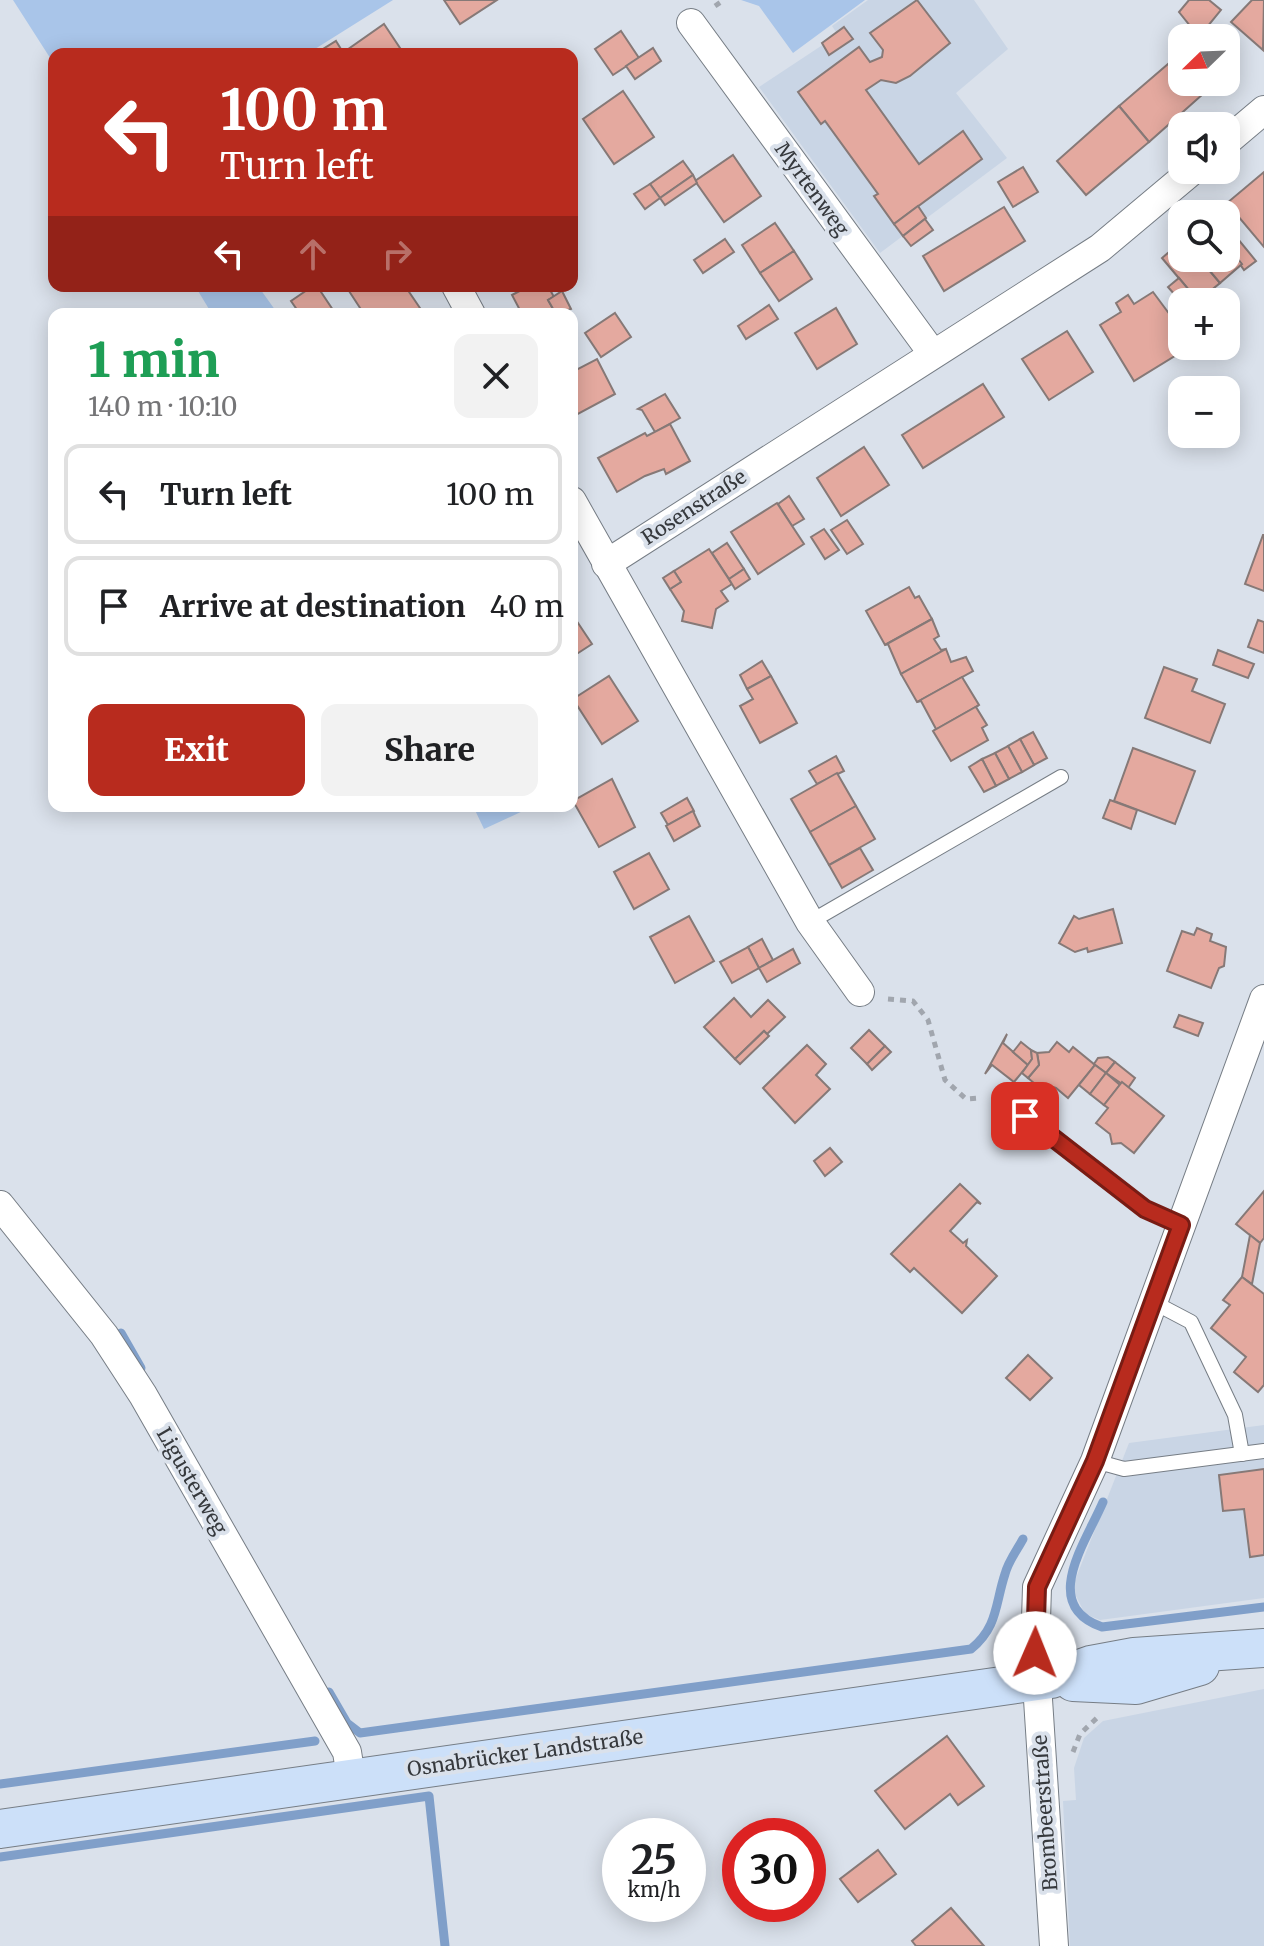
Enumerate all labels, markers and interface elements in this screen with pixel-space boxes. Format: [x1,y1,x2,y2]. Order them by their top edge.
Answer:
north arrow [1168,24,1240,96]
map controls [1168,24,1240,448]
text: 100 m [220,75,388,145]
icon: left [88,80,192,184]
button: sound [1168,112,1240,184]
street label: Myrtenweg [770,137,855,240]
text: Turn left [220,144,374,189]
button: search [1168,200,1240,272]
icon: left [207,232,251,276]
icon: ahead [291,232,335,276]
icon: right [375,232,419,276]
button: + [1168,288,1240,360]
text: 1 min [88,330,220,390]
button: close [454,334,538,418]
button: − [1168,376,1240,448]
text: 140 m · 10:10 [88,390,238,423]
street label: Rosenstraße [637,463,751,550]
icon: left [92,472,136,516]
text: Turn left [160,475,292,513]
text: 100 m [446,475,534,513]
icon: arrive [92,584,136,628]
text: Arrive at destination [160,587,466,625]
text: 40 m [490,587,564,625]
button: Exit [88,704,305,796]
button: Share [321,704,538,796]
pin [991,1082,1059,1150]
icon: arrive [1003,1094,1047,1138]
street label: Ligusterweg [152,1423,233,1539]
position arrow [993,1611,1077,1695]
street label: Osnabrücker Landstraße [405,1724,644,1781]
street label: Brombeerstraße [1027,1734,1062,1892]
speed limit sign: 30 [722,1818,826,1922]
text: 25 [631,1835,677,1885]
text: km/h [628,1877,680,1902]

